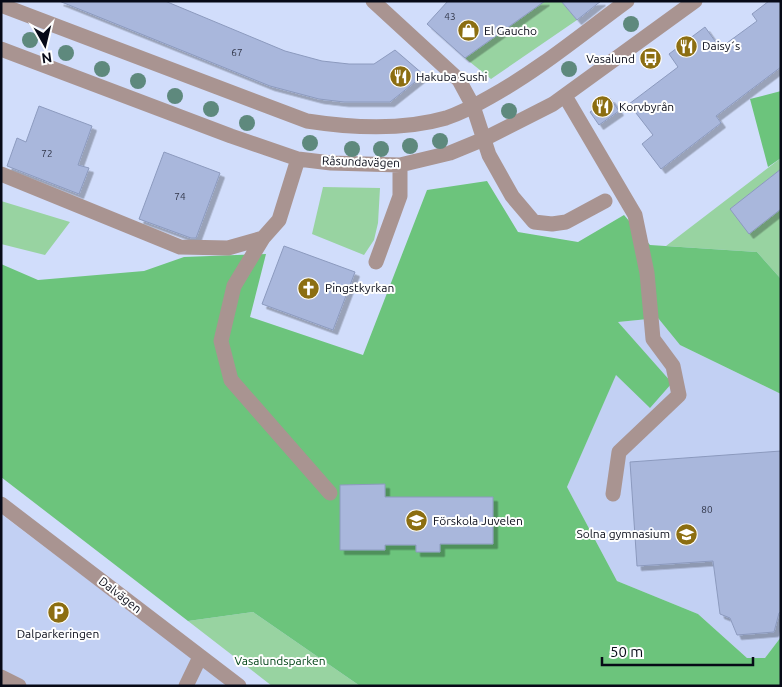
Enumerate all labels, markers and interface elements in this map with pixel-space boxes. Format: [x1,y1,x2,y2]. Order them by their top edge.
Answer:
house number: 43 [444,11,456,22]
shop icon: El Gaucho [456,19,480,43]
north arrow [20,20,70,70]
place label: El Gaucho [484,24,537,37]
restaurant icon: Daisy´s [674,34,698,58]
place label: Daisy´s [702,39,740,52]
house number: 67 [231,47,243,58]
bus stop icon: Vasalund [639,47,663,71]
text: N [41,49,53,67]
place label: Vasalund [586,52,635,65]
restaurant icon: Hakuba Sushi [388,65,412,89]
place label: Hakuba Sushi [416,70,488,83]
restaurant icon: Korvbyrån [591,95,615,119]
place label: Korvbyrån [619,100,674,113]
house number: 72 [41,148,53,159]
street label: Råsundavägen [322,154,400,169]
house number: 74 [174,191,186,202]
church icon: Pingstkyrkan [297,276,321,300]
place label: Pingstkyrkan [325,281,394,294]
house number: 80 [701,504,713,515]
school or university icon: Förskola Juvelen [405,509,429,533]
place label: Förskola Juvelen [433,514,523,527]
school or university icon: Solna gymnasium [674,522,698,546]
place label: Solna gymnasium [576,527,670,540]
street label: Dalvägen [97,574,144,615]
parking icon: Dalparkeringen [46,601,70,625]
place label: Dalparkeringen [17,627,99,640]
scale bar [602,634,753,666]
text: 50 m [610,643,643,660]
park label: Vasalundsparken [234,654,326,667]

